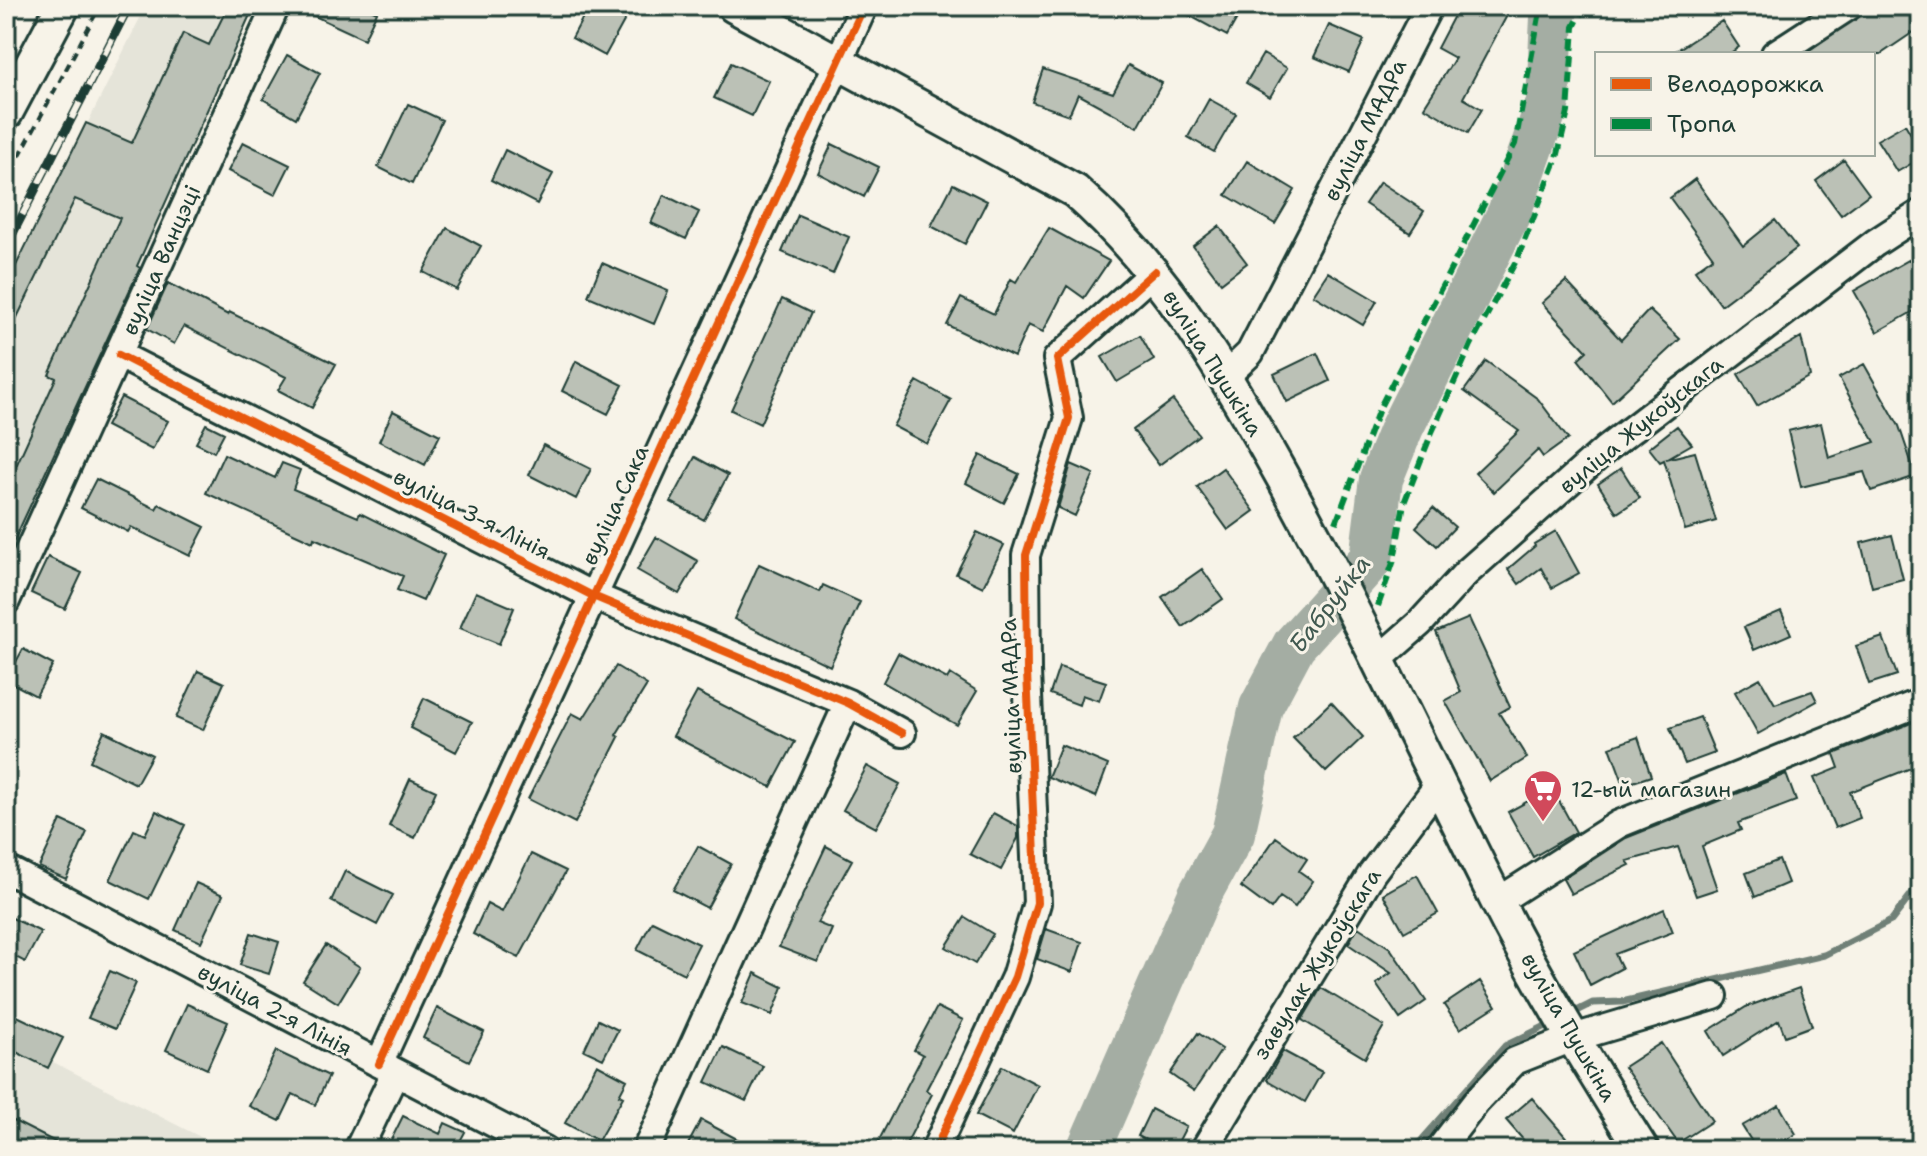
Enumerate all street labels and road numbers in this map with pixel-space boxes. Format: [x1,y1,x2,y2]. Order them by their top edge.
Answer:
street label: вуліца МАДРа [1317,54,1413,206]
street label: вуліца Ванцэці [115,180,207,340]
street label: вуліца Пушкіна [1156,284,1270,442]
street label: вуліца Жукоўскага [1553,350,1729,500]
street label: вуліца Сака [575,440,656,570]
street label: вуліца 3-я Лінія [389,462,555,566]
street label: вуліца МАДРа [994,617,1028,774]
street label: завулак Жукоўскага [1246,863,1388,1065]
street label: вуліца Пушкіна [1515,947,1624,1107]
street label: вуліца 2-я Лінія [193,957,357,1063]

